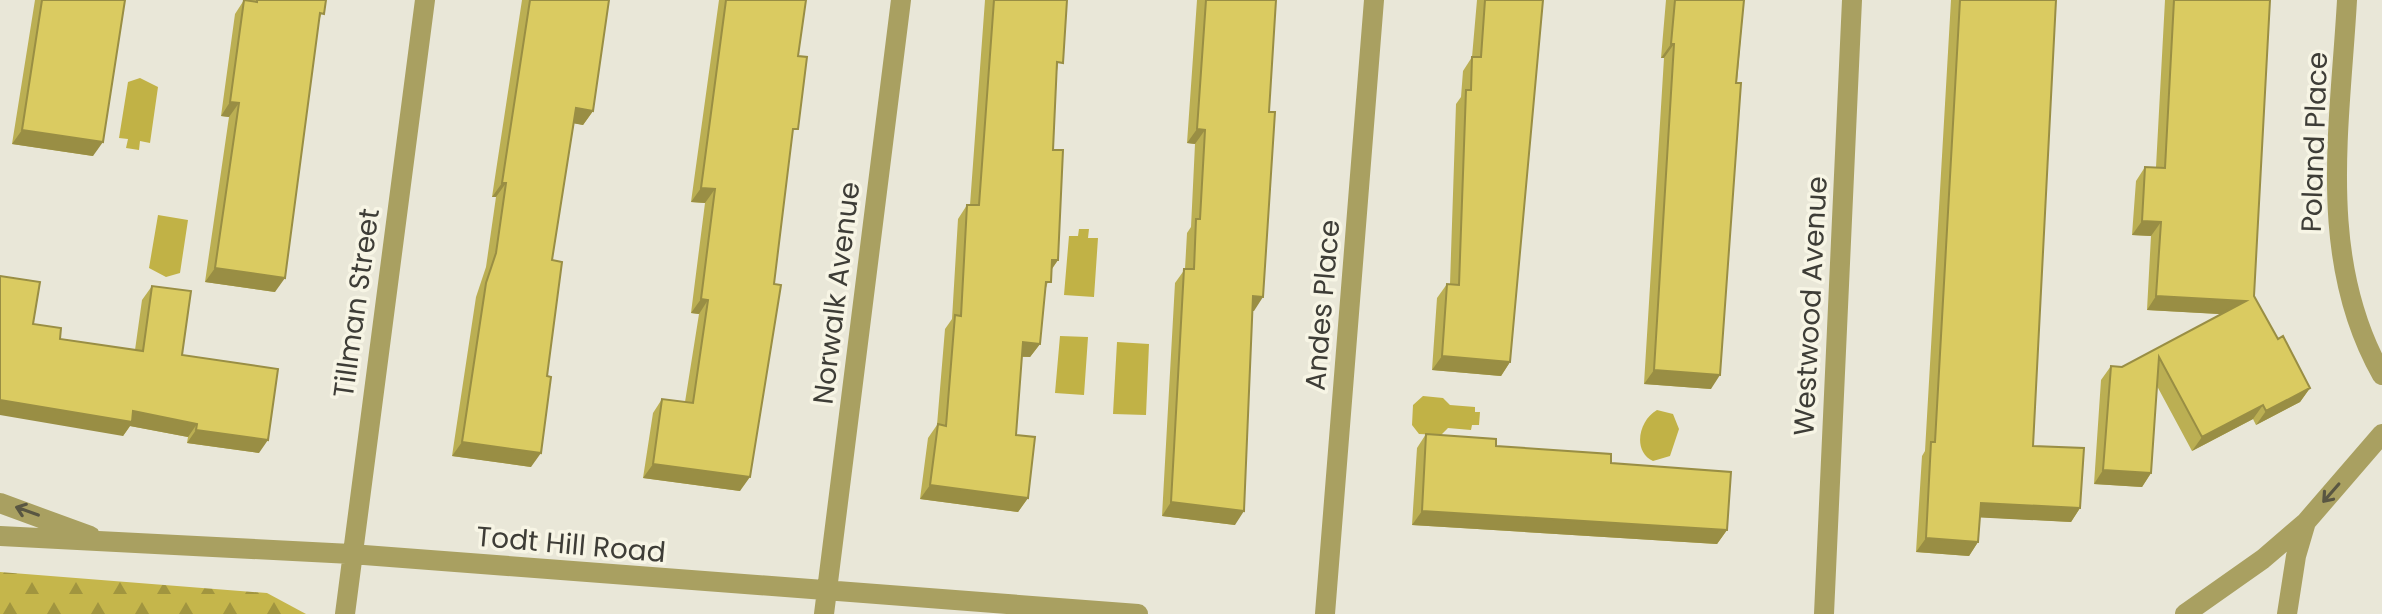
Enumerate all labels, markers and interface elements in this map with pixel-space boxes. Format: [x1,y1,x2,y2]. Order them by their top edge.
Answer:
street label: Poland Place [2292,51,2337,233]
street label: Westwood Avenue [1784,175,1837,437]
street label: Norwalk Avenue [803,180,869,407]
street label: Tillman Street [324,206,389,400]
street label: Andes Place [1296,218,1349,392]
one-way arrow [2322,483,2340,503]
one-way arrow [15,502,40,517]
street label: Todt Hill Road [475,517,667,572]

